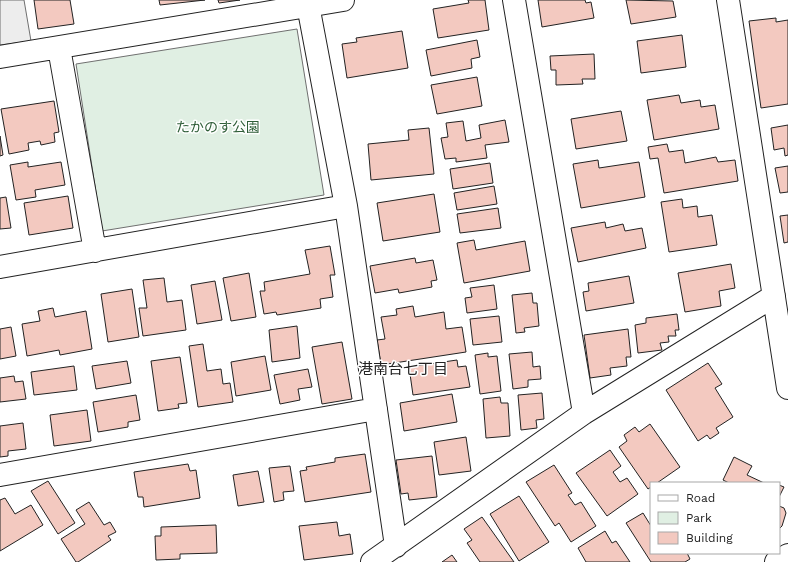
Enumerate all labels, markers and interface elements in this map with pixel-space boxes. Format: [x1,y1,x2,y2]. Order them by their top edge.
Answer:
park label: たかのす公園 [176,119,260,135]
district label: 港南台七丁目 [358,360,448,378]
legend [650,482,780,554]
text: Road [686,491,715,505]
text: Park [686,511,712,525]
text: Building [686,531,733,545]

